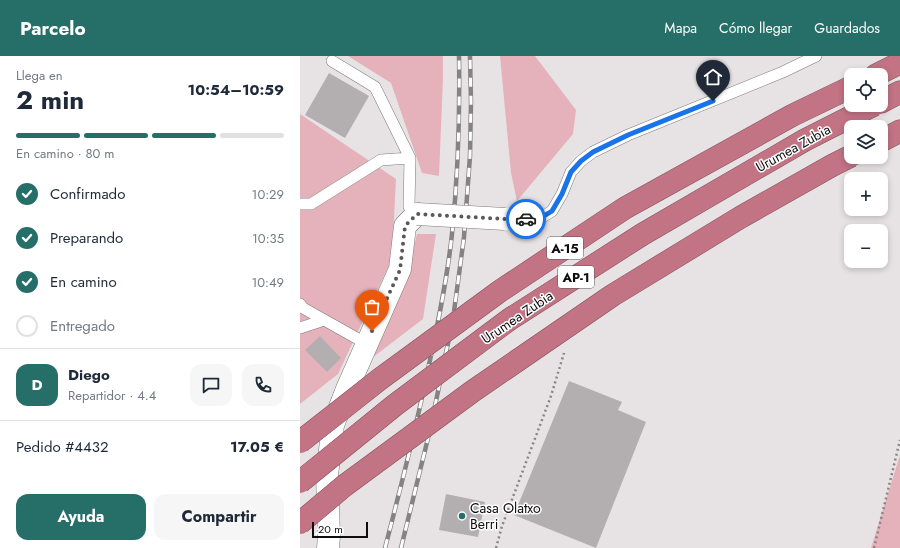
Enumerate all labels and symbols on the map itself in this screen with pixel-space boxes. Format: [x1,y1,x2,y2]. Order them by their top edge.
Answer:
pin [696,60,730,101]
street label: Urumea Zubia [752,119,834,177]
courier [506,199,546,239]
road number: A-15 [547,237,583,259]
road number: AP-1 [558,266,594,288]
street label: Urumea Zubia [477,286,557,348]
pin [355,290,389,331]
place label: Casa Olatxo Berri [470,498,541,534]
marker: Casa Olatxo Berri [457,511,467,521]
scale bar [312,520,368,539]

